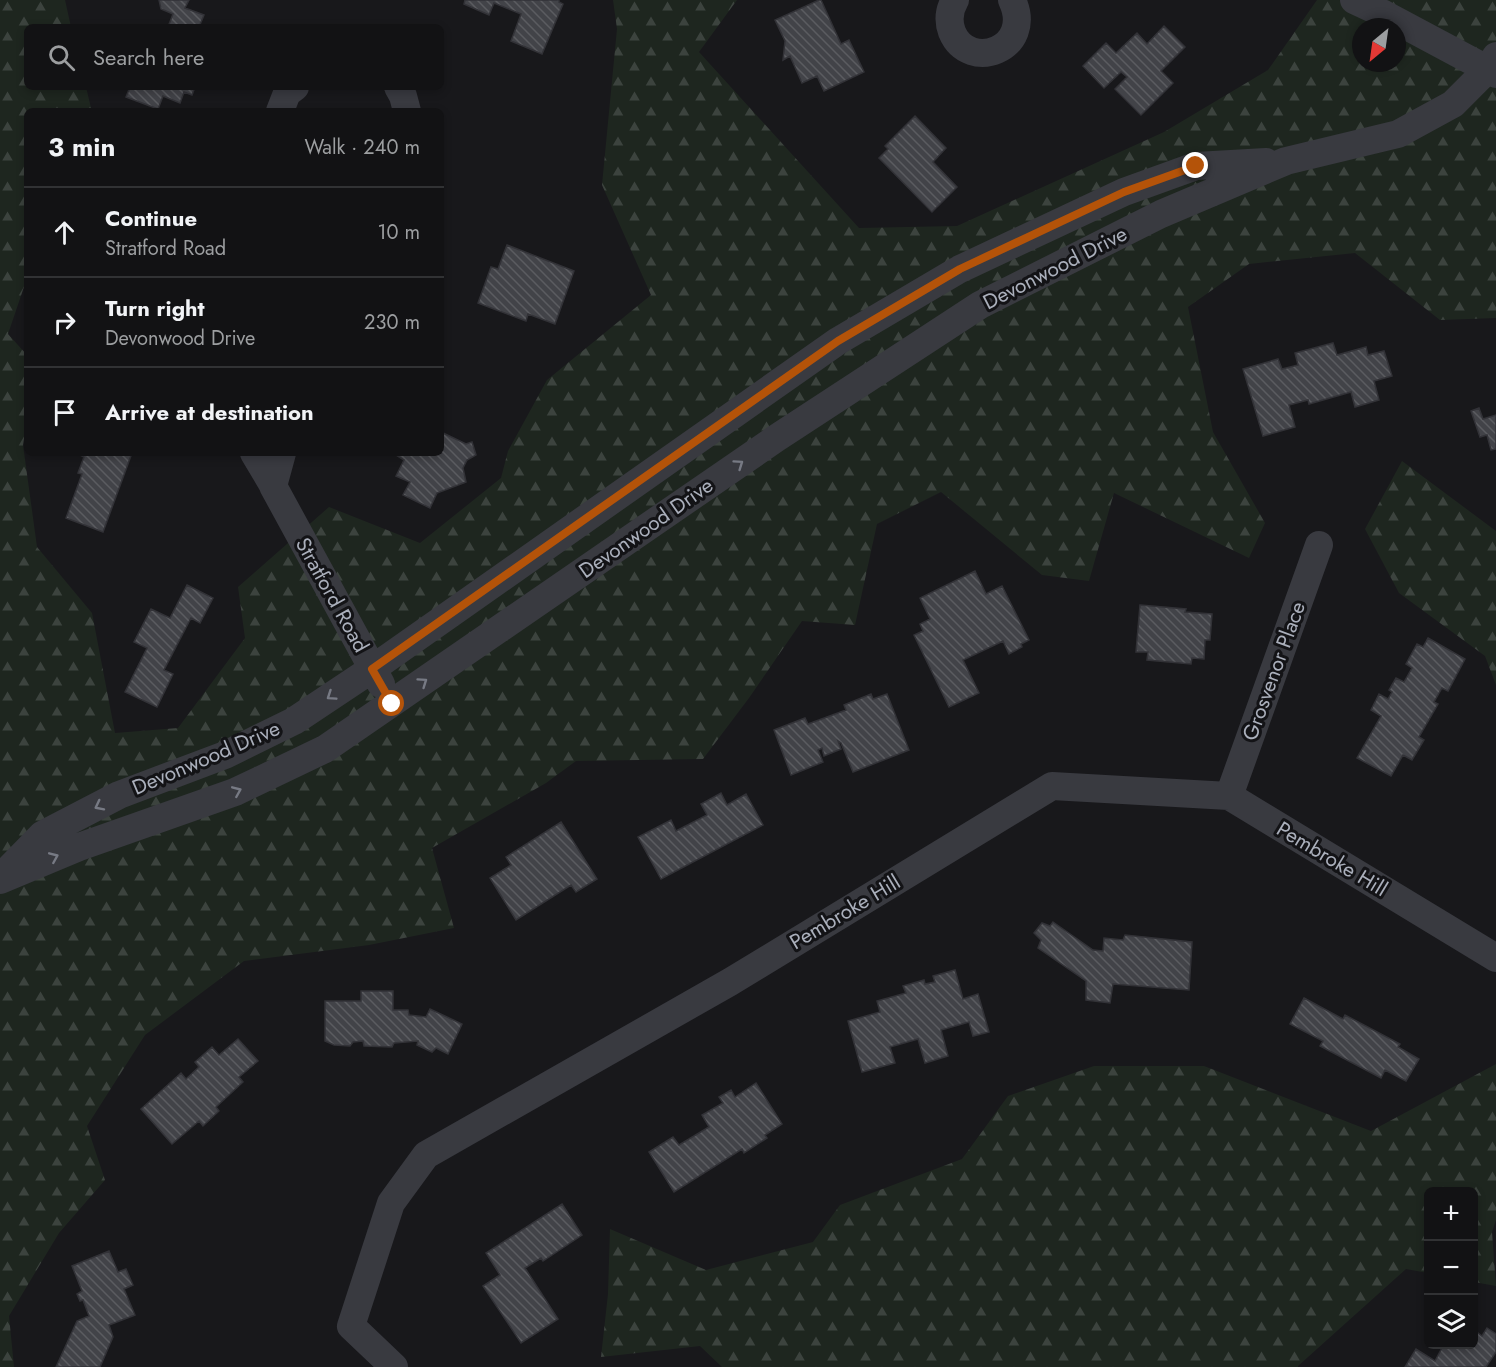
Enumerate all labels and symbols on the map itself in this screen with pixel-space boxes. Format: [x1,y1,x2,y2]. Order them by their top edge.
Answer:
north arrow [1352,18,1406,72]
route end [1182,152,1208,178]
street label: Devonwood Drive [978,219,1132,317]
one-way arrow [732,460,743,471]
street label: Devonwood Drive [573,470,719,586]
street label: Stratford Road [288,532,376,658]
street label: Grosvenor Place [1235,597,1313,745]
one-way arrow [416,678,427,689]
one-way arrow [327,689,338,700]
route start [378,690,404,716]
street label: Devonwood Drive [127,713,285,803]
one-way arrow [231,786,242,798]
one-way arrow [94,798,105,810]
street label: Pembroke Hill [1271,814,1393,904]
one-way arrow [47,852,58,864]
street label: Pembroke Hill [784,867,906,957]

